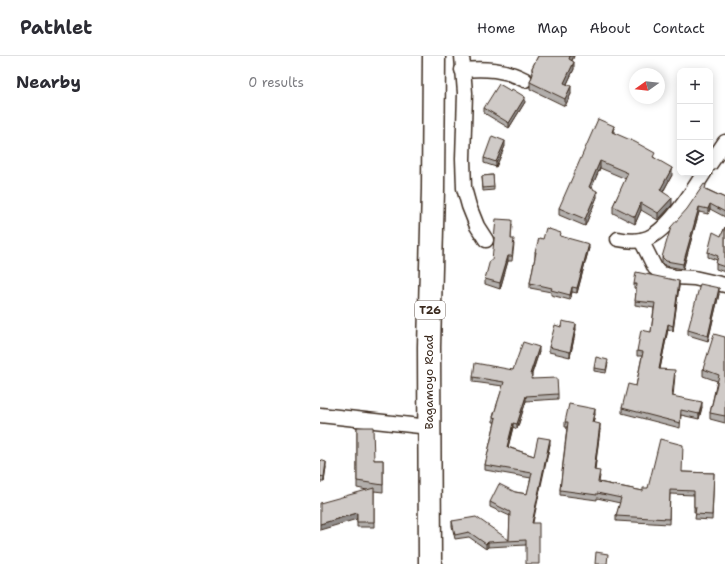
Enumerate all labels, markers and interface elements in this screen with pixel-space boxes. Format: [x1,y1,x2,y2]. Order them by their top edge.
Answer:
text: Pathlet [20,15,92,40]
text: Home [477,19,516,37]
text: Map [538,19,568,37]
text: About [590,19,631,37]
text: Contact [653,19,705,37]
north arrow [629,68,665,104]
map controls [677,68,713,176]
button: + [677,68,713,104]
text: Nearby [16,71,81,93]
text: 0 results [248,74,304,91]
button: − [677,104,713,140]
button: layers [677,140,713,176]
road number: T26 [415,301,445,319]
street label: Bagamoyo Road [421,334,437,429]

